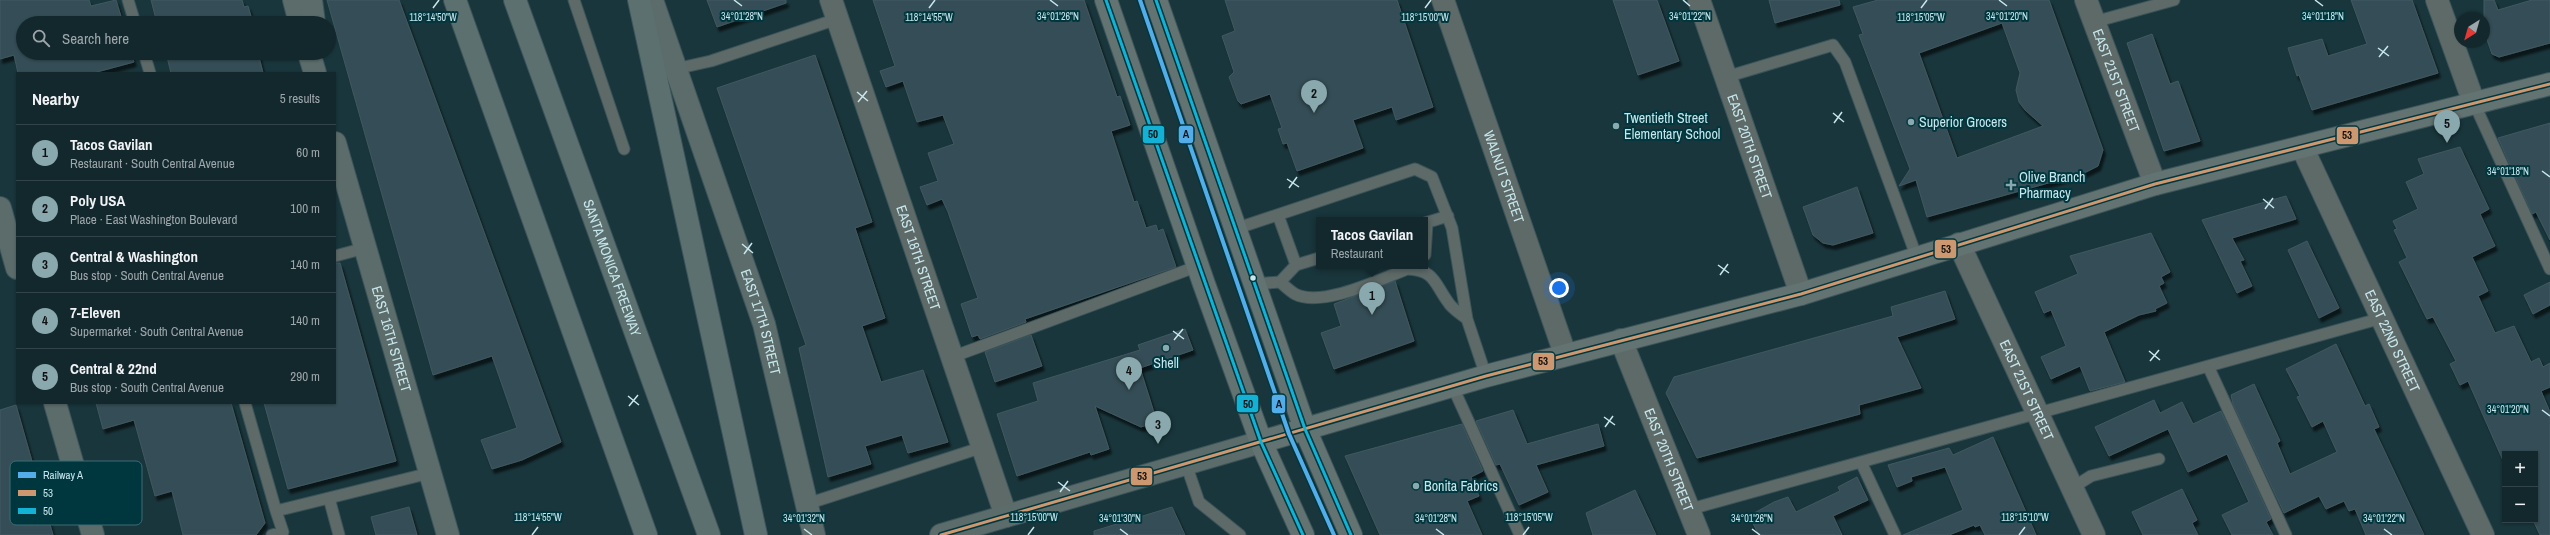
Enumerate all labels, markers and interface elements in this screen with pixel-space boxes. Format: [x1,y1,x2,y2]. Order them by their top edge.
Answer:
text: 34°01'28"N [721,10,763,23]
text: 34°01'26"N [1037,10,1079,23]
text: 34°01'22"N [1669,10,1711,23]
text: 34°01'20"N [1986,10,2028,23]
text: 34°01'18"N [2302,10,2344,23]
text: 118°14'50"W [409,11,457,24]
text: 118°14'55"W [905,11,953,24]
text: 118°15'00"W [1401,11,1449,24]
text: 118°15'05"W [1897,11,1945,24]
north arrow [2454,12,2490,48]
search box [16,16,336,60]
street label: EAST 21ST STREET [2089,26,2144,135]
icon: search [30,27,52,49]
text: Search here [62,28,129,49]
pin: 2 [1301,80,1327,113]
text: Nearby [32,87,79,110]
text: 5 results [280,90,320,107]
street label: EAST 20TH STREET [1723,92,1776,201]
place label: Twentieth Street Elementary School [1624,109,1720,143]
pin: 5 [2434,110,2460,143]
place label: Superior Grocers [1919,113,2007,131]
marker: Superior Grocers [1906,117,1916,127]
marker: Twentieth Street Elementary School [1611,121,1621,131]
line badge: 50 [1142,125,1165,144]
line badge: A [1178,125,1194,144]
line badge: 53 [2336,126,2359,145]
text: 50 [1148,127,1158,141]
text: A [1183,127,1190,141]
street label: WALNUT STREET [1480,128,1528,225]
text: 53 [2342,128,2352,142]
text: Tacos Gavilan [70,134,153,155]
text: 1 [42,144,48,161]
text: 60 m [296,144,320,161]
text: Restaurant · South Central Avenue [70,155,235,172]
text: 34°01'18"N [2487,165,2529,178]
place label: Olive Branch Pharmacy [2019,168,2085,202]
marker: Olive Branch Pharmacy [2006,180,2016,190]
text: Poly USA [70,190,125,211]
street label: SANTA MONICA FREEWAY [579,197,645,339]
text: 2 [42,200,48,217]
text: 100 m [290,200,320,217]
street label: EAST 18TH STREET [892,203,944,312]
text: Place · East Washington Boulevard [70,211,237,228]
popup [1316,217,1428,269]
text: Tacos Gavilan [1331,224,1413,245]
line badge: 53 [1934,239,1957,259]
text: 53 [1941,242,1951,256]
text: Restaurant [1331,245,1383,262]
text: Central & Washington [70,246,198,267]
text: 3 [42,256,48,273]
text: 140 m [290,256,320,273]
text: Bus stop · South Central Avenue [70,267,224,284]
street label: EAST 17TH STREET [737,267,785,377]
unlabelled marker [1248,273,1258,283]
your location [1549,278,1569,298]
pin: 1 [1359,282,1385,315]
street label: EAST 16TH STREET [368,284,415,394]
street label: EAST 22ND STREET [2361,287,2424,395]
text: 7-Eleven [70,302,121,323]
text: 4 [42,312,48,329]
text: 140 m [290,312,320,329]
text: Supermarket · South Central Avenue [70,323,243,340]
street label: EAST 21ST STREET [1996,337,2058,443]
marker: Shell [1161,343,1171,353]
line badge: 53 [1532,352,1555,371]
place label: Shell [1153,354,1179,372]
text: 53 [1538,354,1548,368]
pin: 4 [1116,357,1142,390]
text: Central & 22nd [70,358,157,379]
text: 5 [42,368,48,385]
text: 290 m [290,368,320,385]
text: Bus stop · South Central Avenue [70,379,224,396]
line badge: 50 [1236,394,1259,413]
line badge: A [1271,394,1286,414]
text: 50 [1243,397,1253,411]
text: A [1276,397,1283,411]
text: 34°01'20"N [2487,403,2529,416]
street label: EAST 20TH STREET [1640,406,1698,514]
pin: 3 [1145,411,1171,444]
map controls [2502,451,2538,523]
button: + [2502,451,2538,487]
legend [10,461,142,525]
line badge: 53 [1130,467,1153,486]
text: Railway A [43,468,84,482]
text: 53 [1137,469,1147,483]
place label: Bonita Fabrics [1424,477,1498,495]
marker: Bonita Fabrics [1411,481,1421,491]
text: 53 [43,486,53,500]
button: − [2502,487,2538,523]
text: 50 [43,504,53,518]
text: 118°14'55"W [514,511,562,524]
text: 118°15'00"W [1010,511,1058,524]
text: 118°15'05"W [1505,511,1553,524]
text: 118°15'10"W [2001,511,2049,524]
text: 34°01'32"N [783,512,825,525]
text: 34°01'30"N [1099,512,1141,525]
text: 34°01'28"N [1415,512,1457,525]
text: 34°01'26"N [1731,512,1773,525]
text: 34°01'22"N [2363,512,2405,525]

